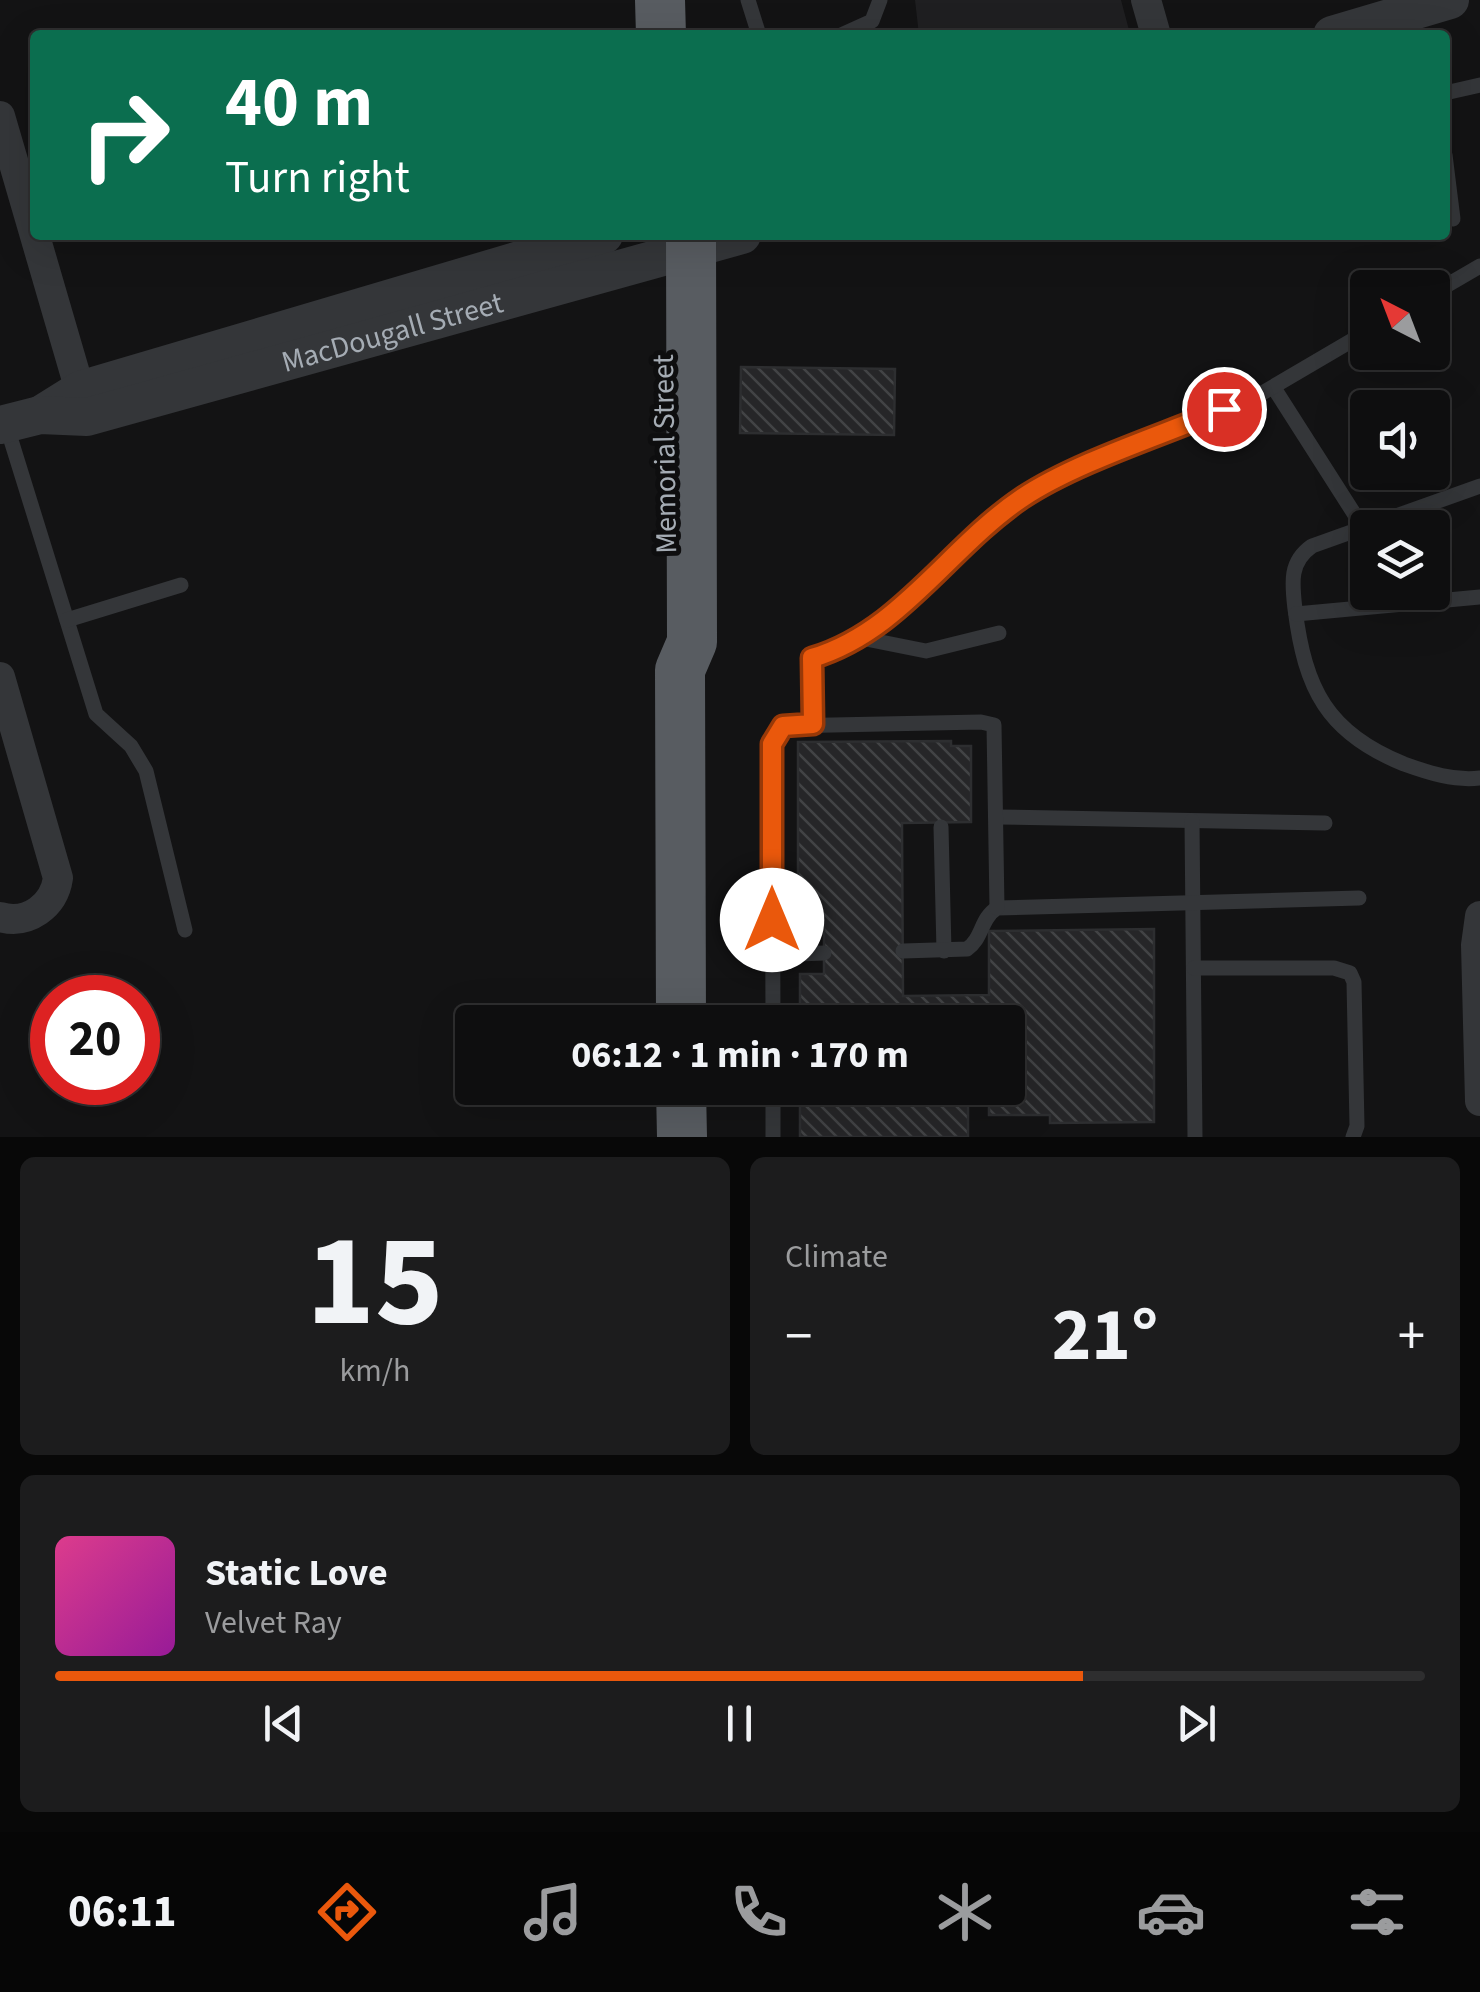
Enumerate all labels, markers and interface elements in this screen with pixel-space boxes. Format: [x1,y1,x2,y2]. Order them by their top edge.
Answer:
text: 40 m [225,53,373,153]
icon: right [60,70,190,200]
text: Turn right [225,146,410,210]
north arrow [1350,270,1450,370]
map controls [1350,270,1450,610]
street label: MacDougall Street [277,281,508,383]
street label: Memorial Street [642,354,688,554]
pin [1182,367,1267,452]
icon: arrive [1197,382,1252,437]
button: sound [1350,390,1450,490]
button: layers [1350,510,1450,610]
position arrow [720,868,824,972]
speed limit sign: 20 [30,975,160,1105]
text: 06:12 · 1 min · 170 m [571,1028,909,1082]
text: 15 [306,1190,444,1375]
text: Climate [785,1234,888,1280]
text: 21° [1052,1282,1158,1389]
text: − [785,1298,812,1376]
text: + [1398,1298,1425,1376]
text: km/h [340,1348,410,1394]
text: Static Love [205,1546,388,1600]
text: Velvet Ray [205,1600,342,1646]
icon: previous [256,1696,311,1751]
icon: pause [712,1696,767,1751]
icon: next [1169,1696,1224,1751]
icon: directions [312,1877,382,1947]
icon: music [518,1877,588,1947]
icon: phone [724,1877,794,1947]
icon: climate [930,1877,1000,1947]
icon: car [1136,1877,1206,1947]
icon: filters [1342,1877,1412,1947]
text: 06:11 [68,1880,177,1944]

